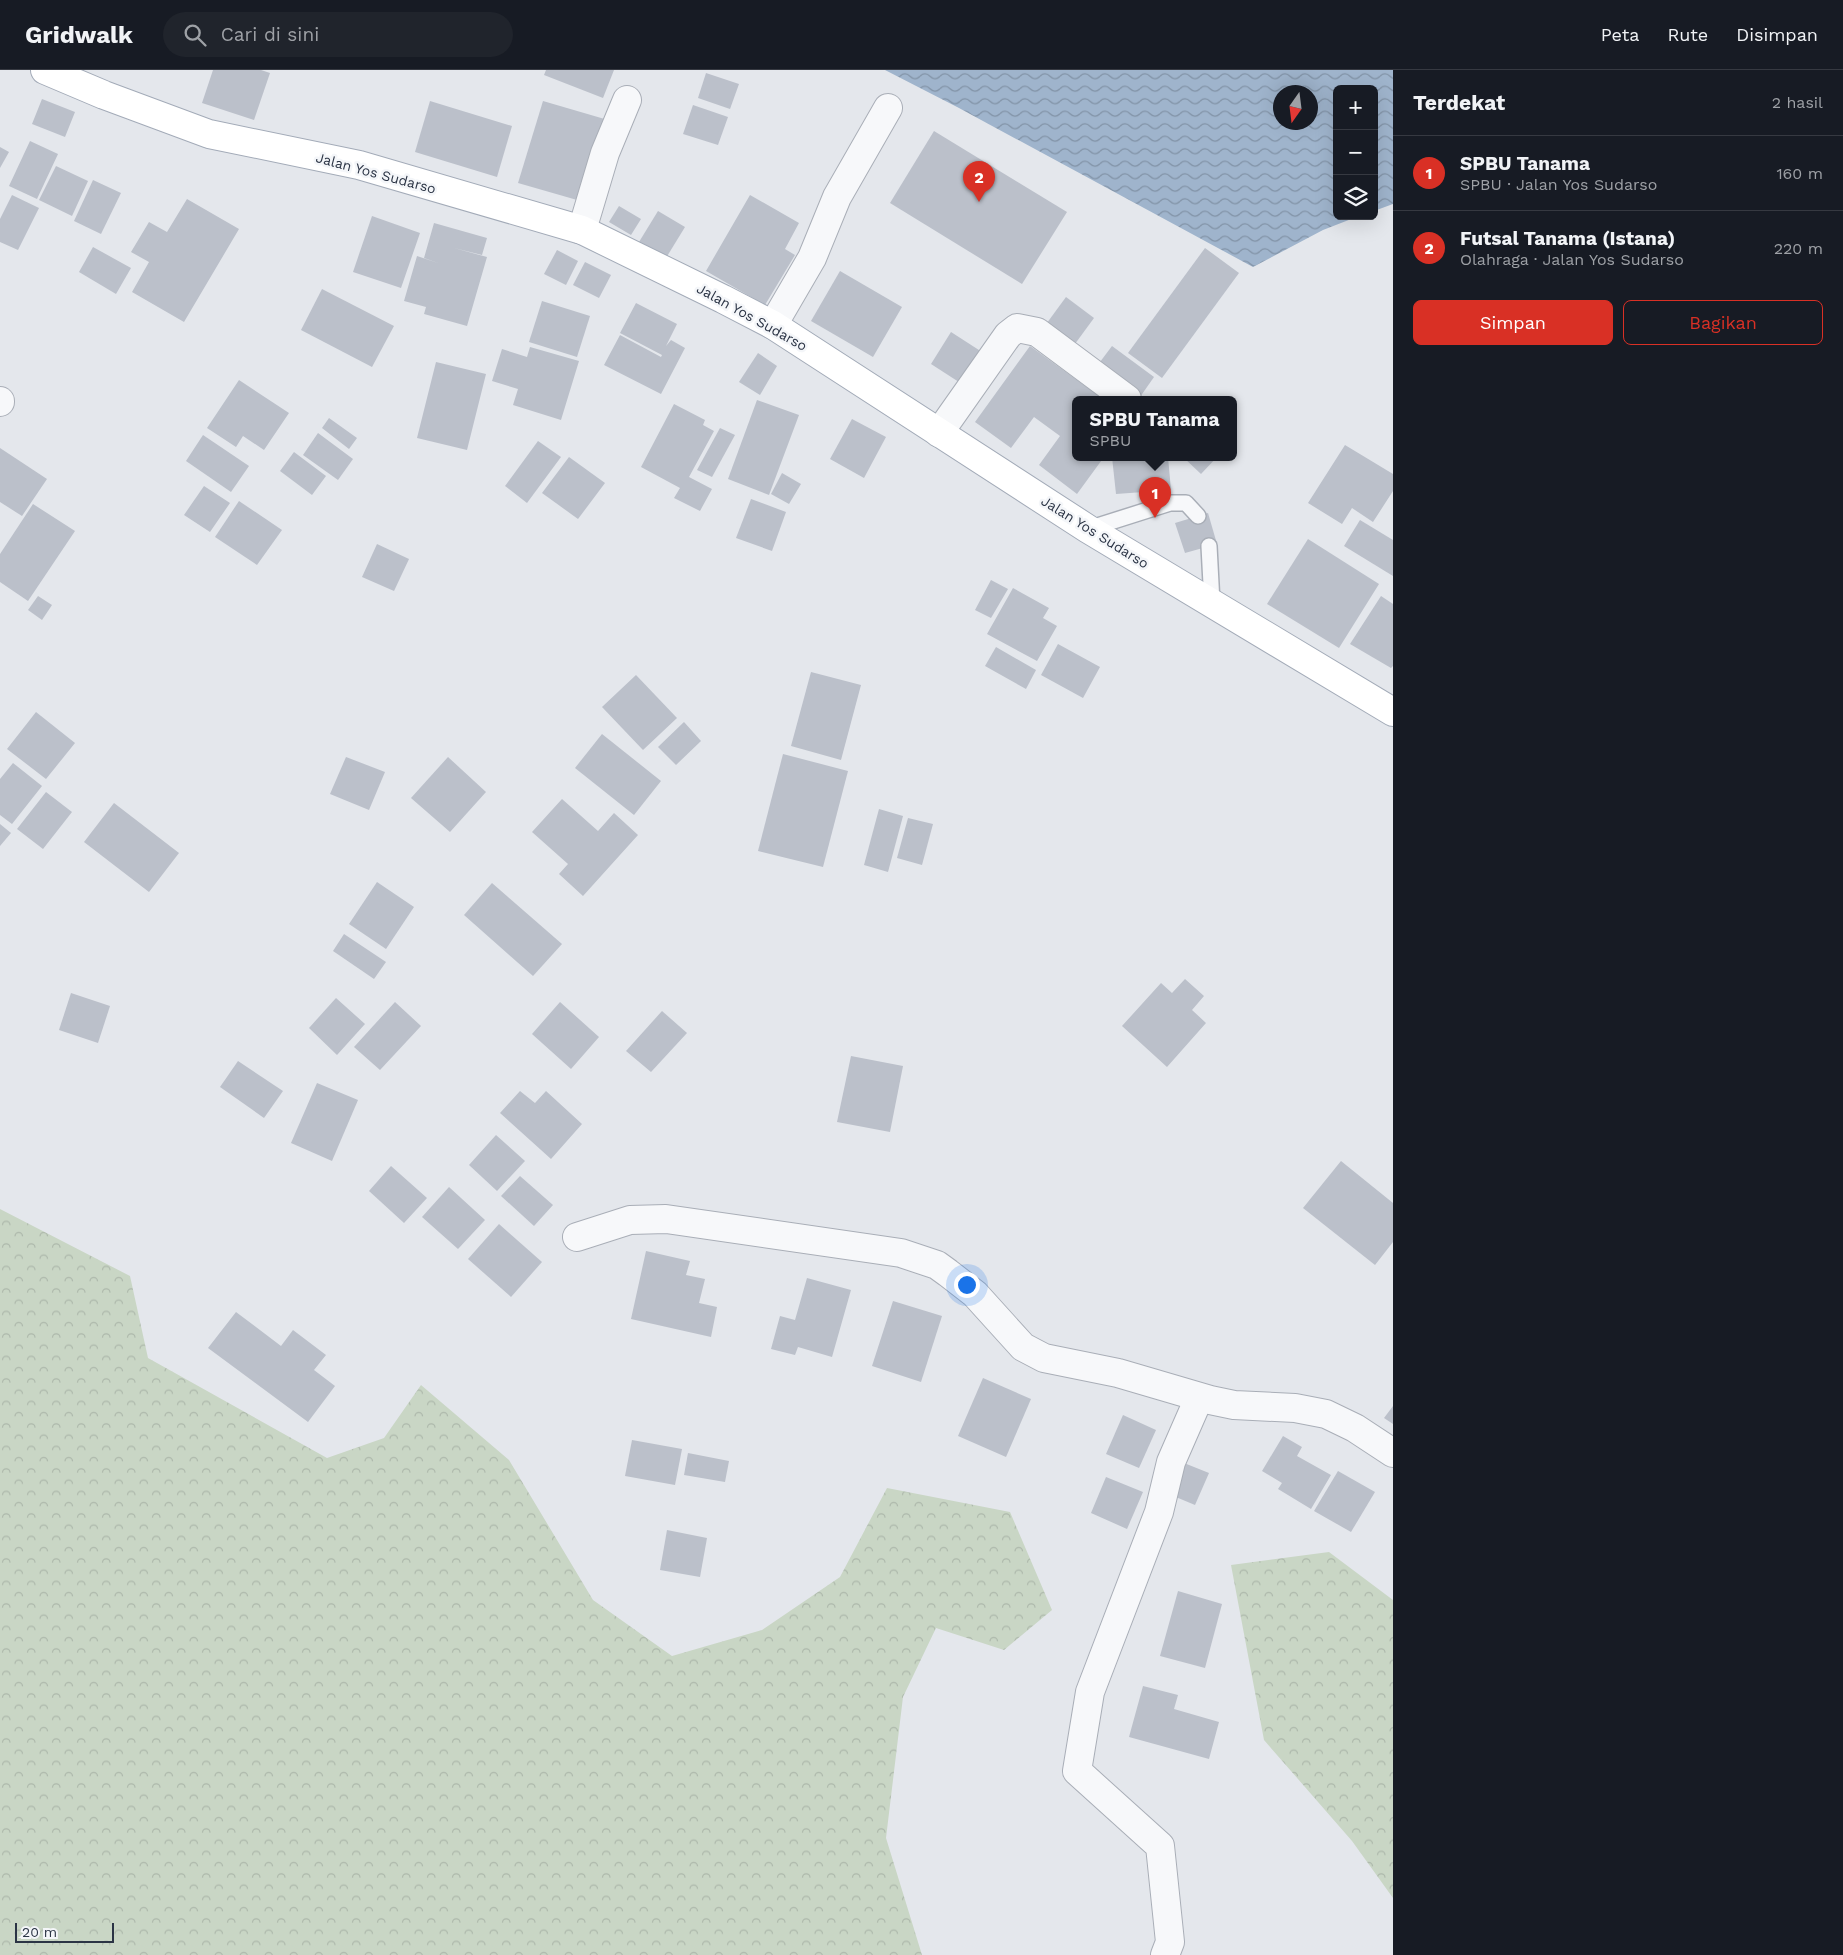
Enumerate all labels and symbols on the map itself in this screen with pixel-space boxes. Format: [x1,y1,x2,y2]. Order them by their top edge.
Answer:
north arrow [1273,85,1318,130]
street label: Jalan Yos Sudarso [314,149,438,197]
pin: 2 [963,161,995,202]
street label: Jalan Yos Sudarso [694,280,810,354]
pin: 1 [1139,477,1171,518]
street label: Jalan Yos Sudarso [1038,492,1152,572]
your location [954,1272,980,1298]
scale bar [15,1920,114,1943]

